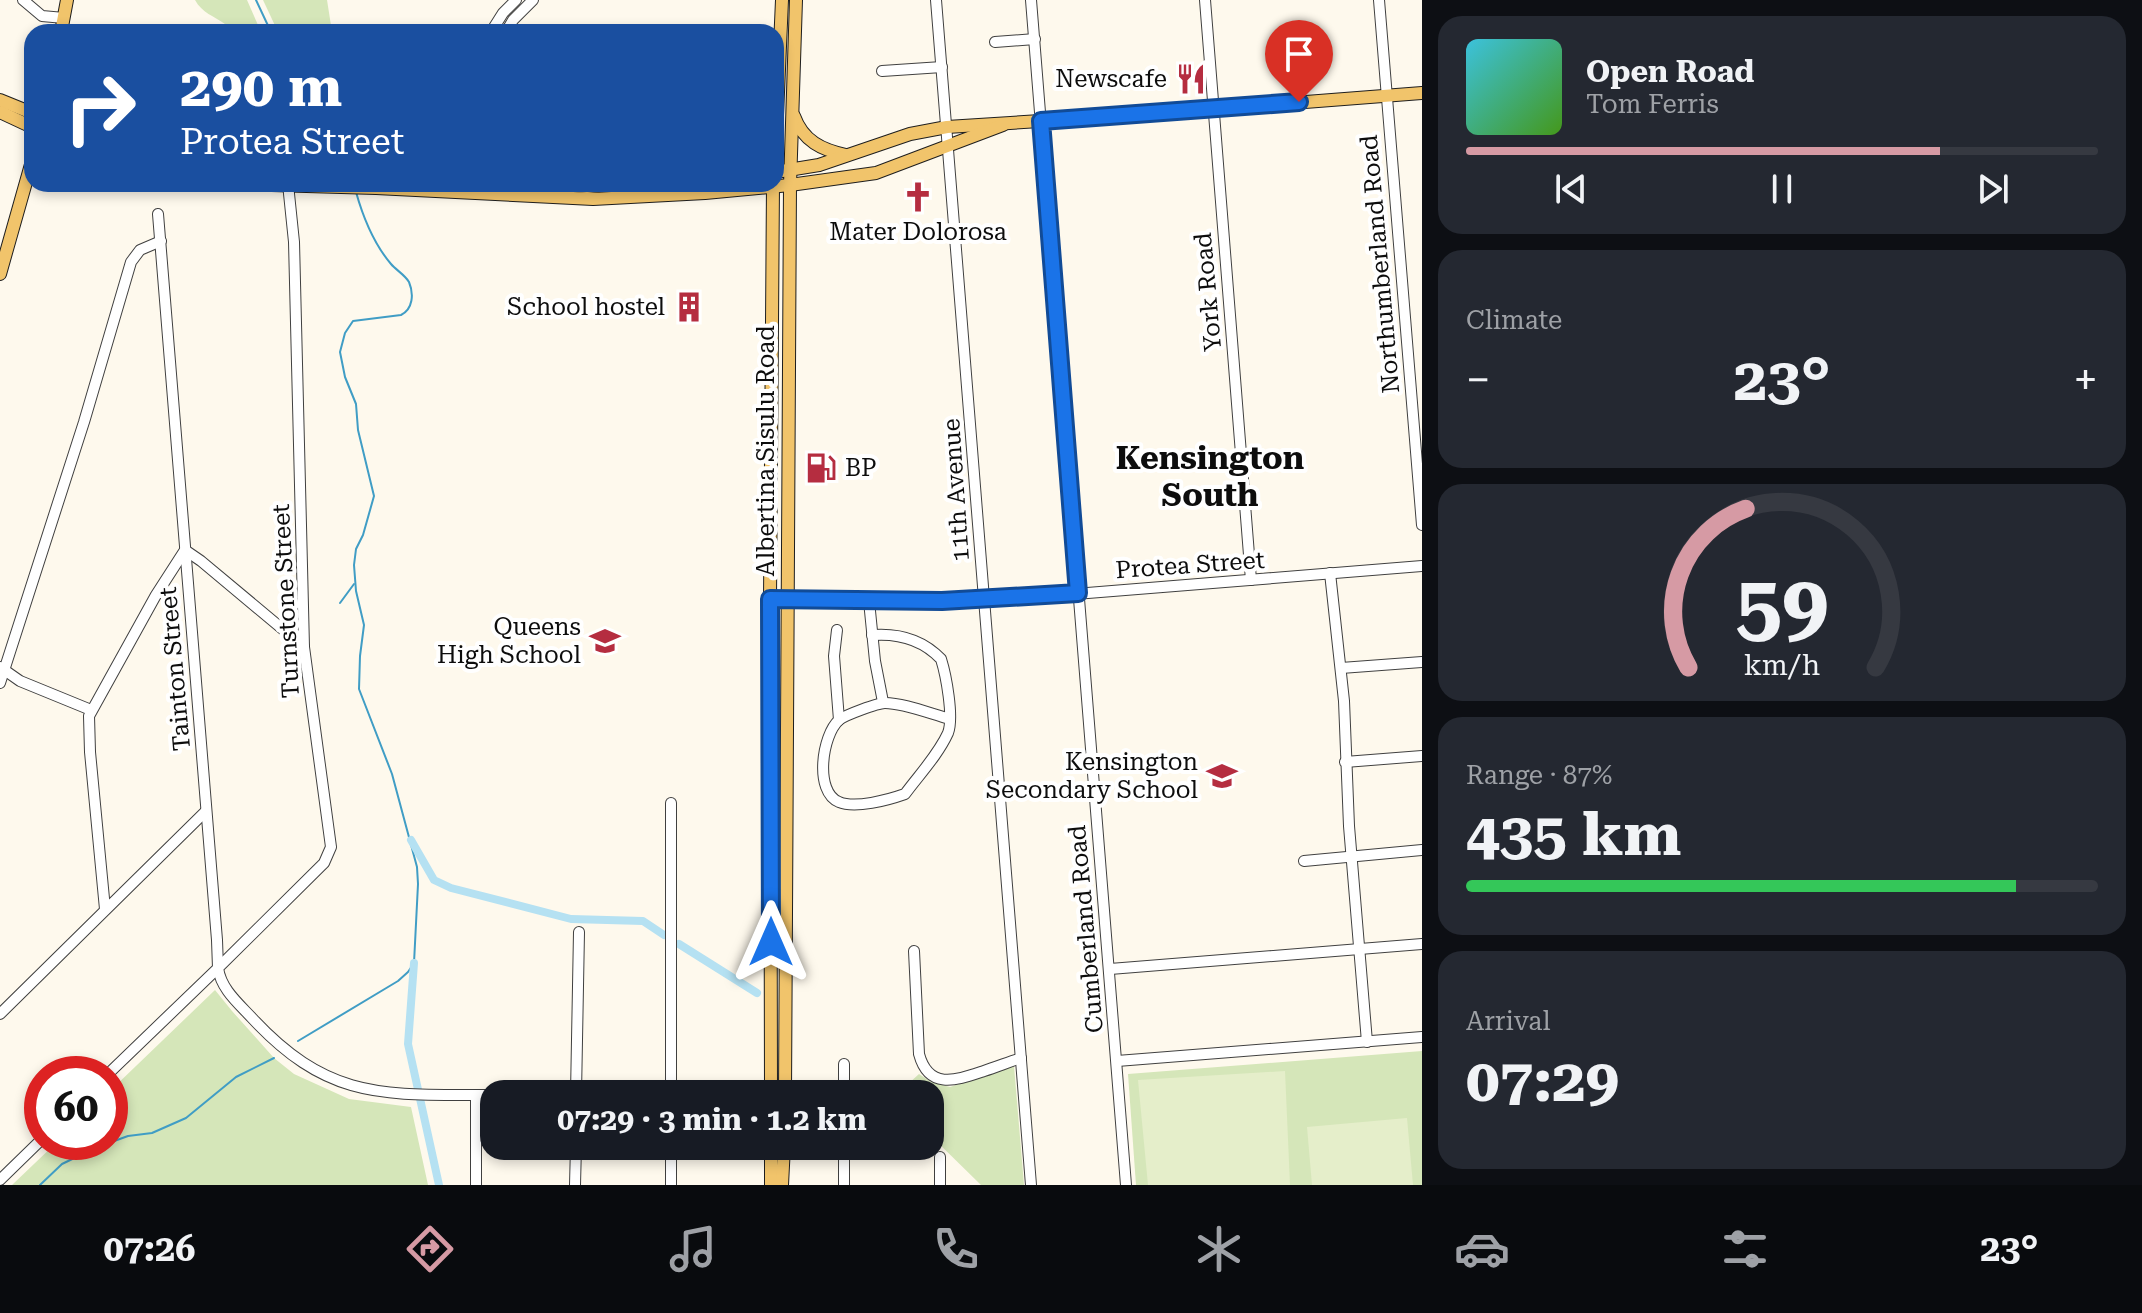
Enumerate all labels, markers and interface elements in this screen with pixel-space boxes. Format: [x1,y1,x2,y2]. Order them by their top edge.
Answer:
pin [1265,20,1333,102]
icon: arrive [1277,32,1321,76]
text: 290 m [180,54,342,120]
text: Open Road [1586,54,1754,89]
icon: right [48,56,152,160]
restaurant icon: Newscafe [1174,62,1208,96]
place label: Newscafe [1055,65,1167,93]
text: Tom Ferris [1586,89,1719,119]
text: Protea Street [180,121,404,163]
street label: Northumberland Road [1355,134,1405,394]
icon: previous [1549,167,1593,211]
icon: pause [1760,167,1804,211]
icon: next [1971,167,2015,211]
church icon: Mater Dolorosa [901,180,935,214]
place label: Mater Dolorosa [829,218,1007,246]
street label: York Road [1189,231,1227,353]
building icon: School hostel [672,290,706,324]
place label: School hostel [507,293,665,321]
text: Climate [1466,305,1562,335]
street label: Albertina Sisulu Road [752,325,780,577]
text: 23° [1733,344,1831,415]
text: − [1466,354,1491,406]
text: + [2073,354,2098,406]
street label: 11th Avenue [937,417,975,563]
district label: Kensington South [1116,439,1304,514]
fuel station icon: BP [804,451,838,485]
place label: BP [845,454,877,482]
street label: Turnstone Street [267,503,305,699]
street label: Protea Street [1114,546,1266,584]
text: 59 [1735,557,1829,654]
street label: Tainton Street [154,586,196,752]
place label: Queens High School [437,613,581,669]
school or university icon: Queens High School [588,624,622,658]
text: km/h [1744,649,1820,683]
place label: Kensington Secondary School [986,748,1198,804]
school or university icon: Kensington Secondary School [1205,759,1239,793]
text: Range · 87% [1466,760,1612,790]
text: 435 km [1466,799,1681,870]
street label: Cumberland Road [1063,824,1109,1034]
position arrow [729,900,813,984]
text: Arrival [1466,1006,1551,1036]
text: 07:29 [1466,1045,1619,1116]
speed limit sign: 60 [24,1056,128,1160]
text: 07:29 · 3 min · 1.2 km [557,1102,867,1137]
icon: directions [402,1221,458,1277]
icon: music [665,1221,721,1277]
icon: phone [928,1221,984,1277]
icon: climate [1191,1221,1247,1277]
icon: car [1454,1221,1510,1277]
icon: filters [1717,1221,1773,1277]
text: 07:26 [103,1228,195,1270]
text: 23° [1980,1228,2038,1270]

